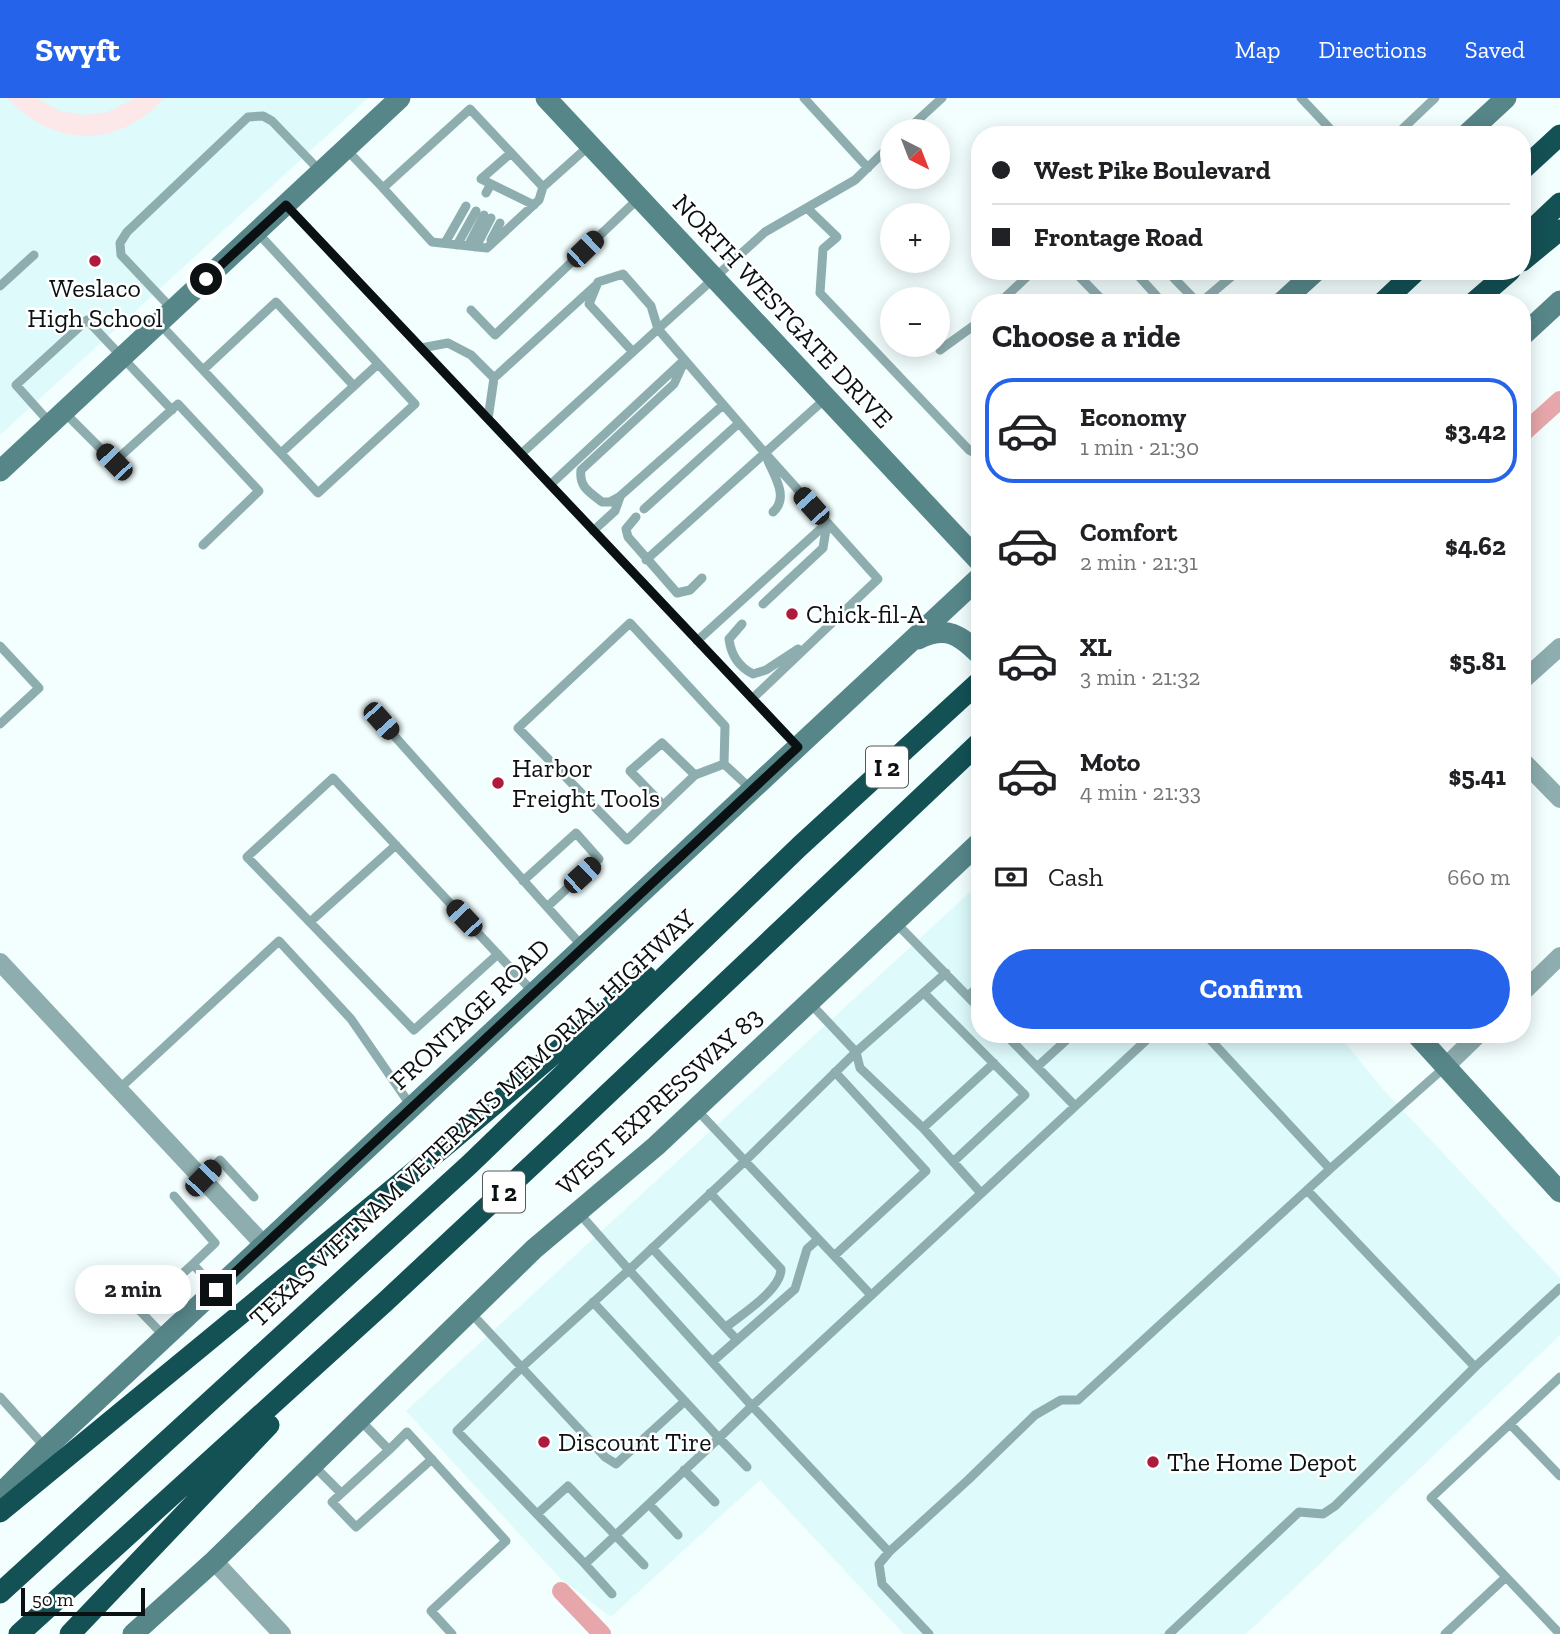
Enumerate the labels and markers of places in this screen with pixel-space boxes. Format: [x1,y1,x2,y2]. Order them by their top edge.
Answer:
marker: Weslaco High School [87,253,103,269]
place label: Weslaco High School [27,272,163,334]
place label: Chick-fil-A [806,598,925,630]
marker: Chick-fil-A [784,606,800,622]
place label: Harbor Freight Tools [512,752,660,814]
marker: Harbor Freight Tools [490,775,506,791]
place label: Discount Tire [558,1426,711,1458]
marker: Discount Tire [536,1434,552,1450]
place label: The Home Depot [1167,1446,1357,1478]
marker: The Home Depot [1145,1454,1161,1470]

